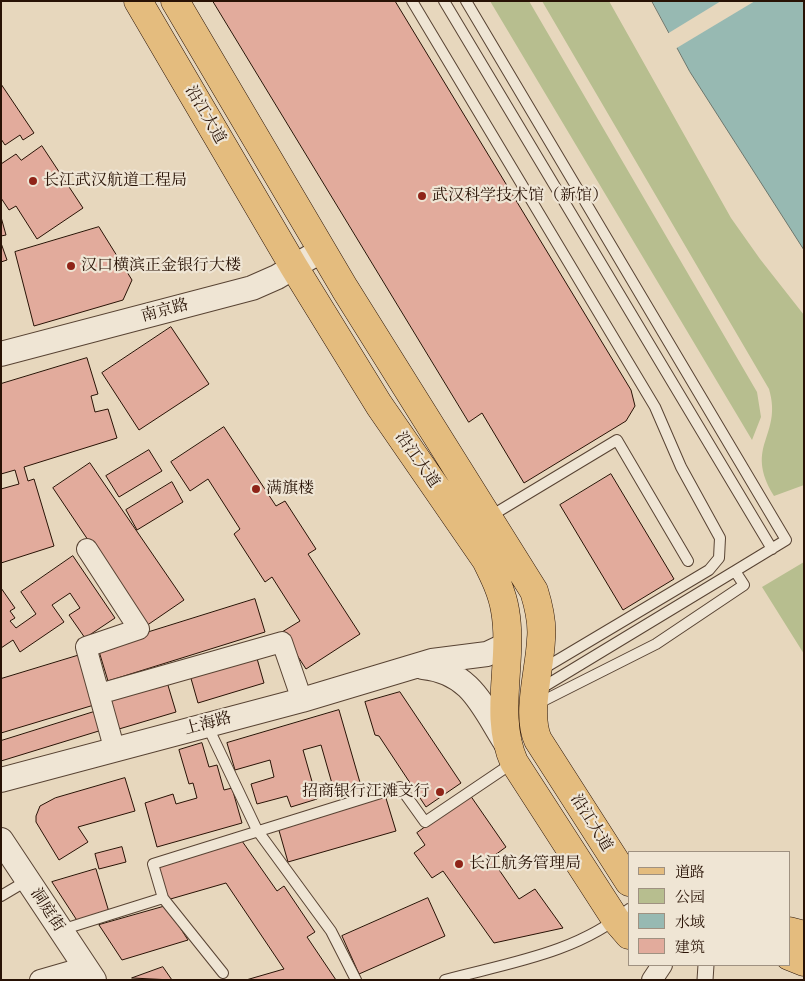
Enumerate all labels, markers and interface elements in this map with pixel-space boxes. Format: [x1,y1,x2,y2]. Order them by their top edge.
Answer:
street label: 沿江大道 [181,82,229,148]
place label: 长江武汉航道工程局 [43,171,187,191]
marker: 长江武汉航道工程局 [27,175,39,187]
place label: 武汉科学技术馆（新馆） [432,186,608,206]
marker: 武汉科学技术馆（新馆） [416,190,428,202]
place label: 汉口横滨正金银行大楼 [81,256,241,276]
marker: 汉口横滨正金银行大楼 [65,260,77,272]
street label: 南京路 [139,296,191,326]
street label: 沿江大道 [391,428,443,492]
place label: 满旗楼 [266,479,314,499]
marker: 满旗楼 [250,483,262,495]
street label: 上海路 [182,709,234,739]
place label: 招商银行江滩支行 [302,782,430,802]
marker: 招商银行江滩支行 [434,786,446,798]
street label: 沿江大道 [566,791,616,855]
legend [628,851,790,966]
place label: 长江航务管理局 [469,854,581,874]
marker: 长江航务管理局 [453,858,465,870]
text: 道路 [675,861,705,882]
street label: 洞庭街 [26,885,68,935]
text: 公园 [675,886,705,907]
text: 水域 [675,911,705,932]
text: 建筑 [675,936,705,957]

